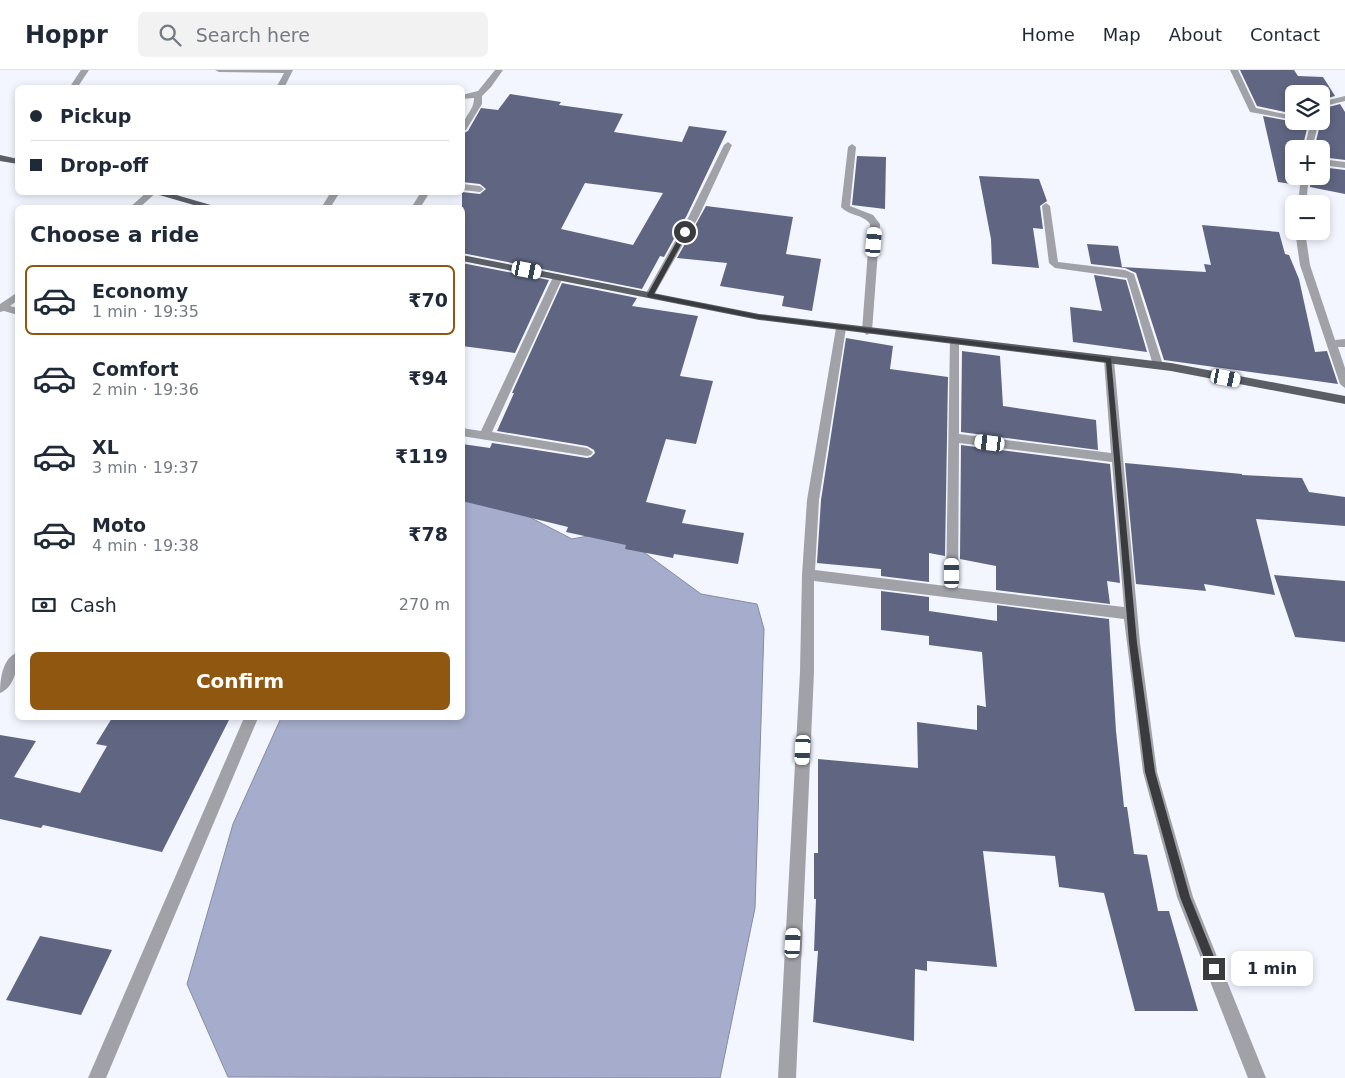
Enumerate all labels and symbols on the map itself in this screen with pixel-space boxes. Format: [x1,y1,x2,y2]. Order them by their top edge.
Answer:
route start [674,221,696,243]
car [865,226,882,258]
car [510,260,543,280]
car [1209,368,1242,388]
car [974,434,1005,452]
car [944,558,959,588]
car [794,735,811,765]
car [784,928,801,958]
callout: 1 min [1232,952,1314,986]
route end [1203,958,1225,980]

